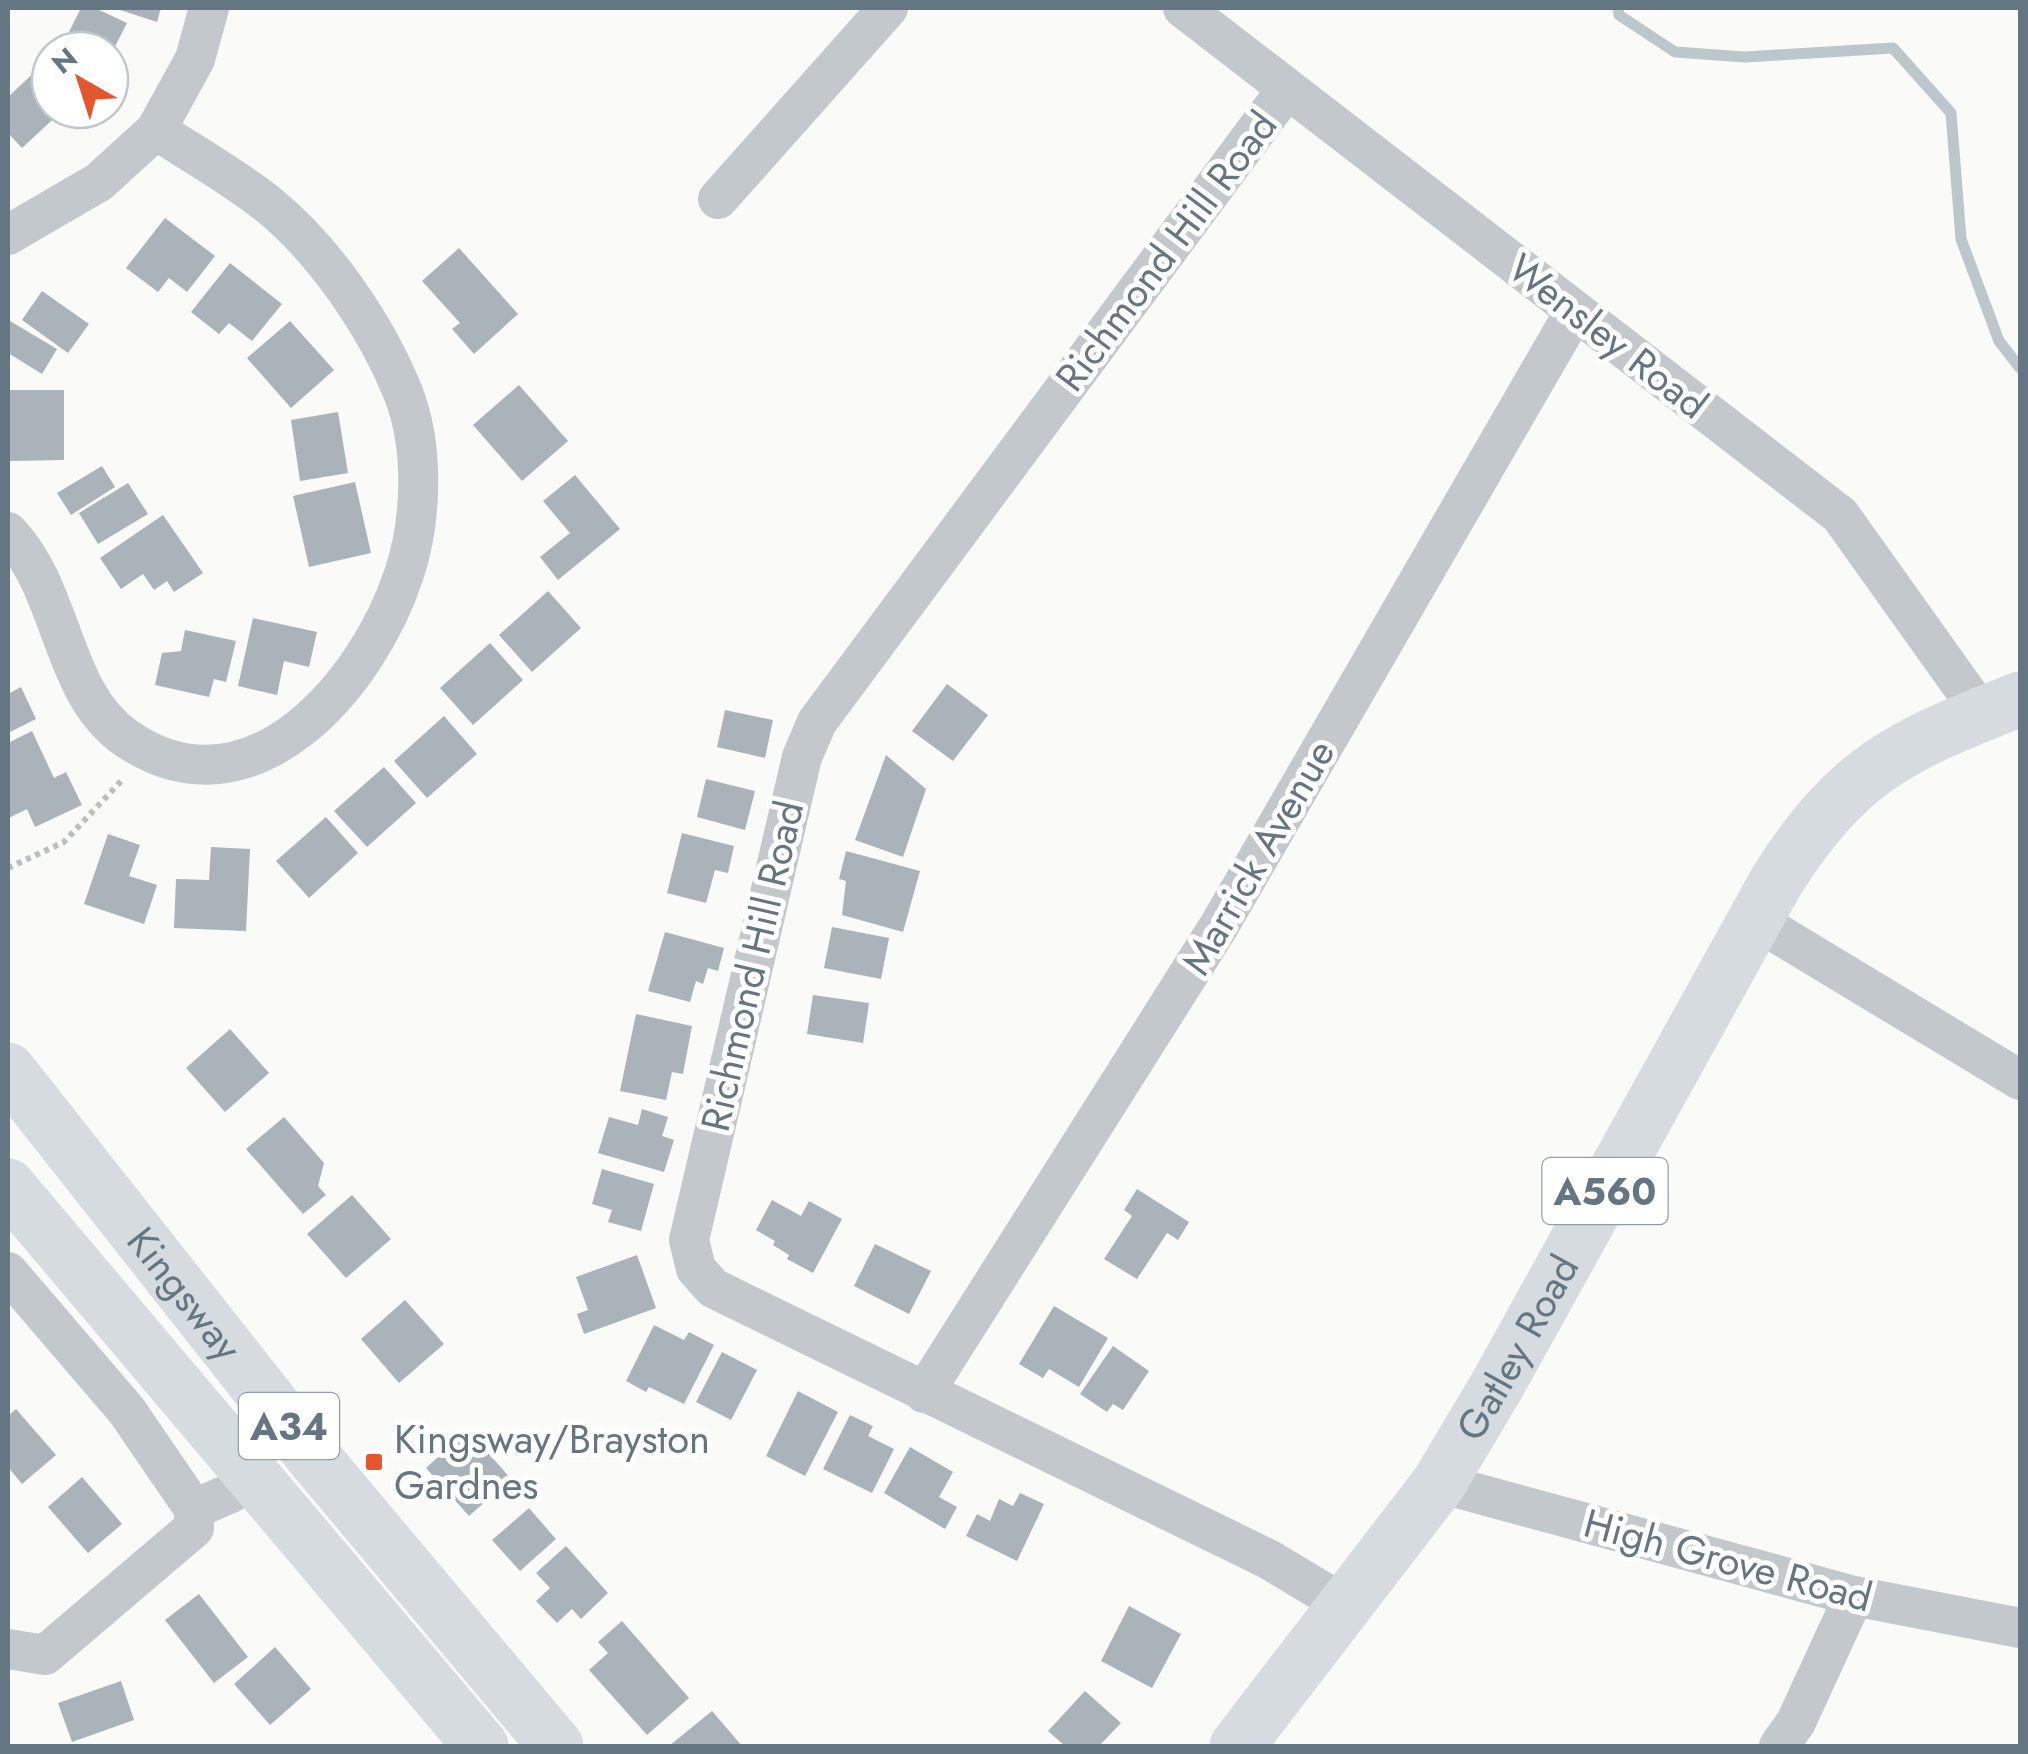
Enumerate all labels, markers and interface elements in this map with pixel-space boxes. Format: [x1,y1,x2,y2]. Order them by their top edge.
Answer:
north arrow [30,30,130,130]
text: N [43,38,86,84]
street label: Richmond Hill Road [1041,99,1291,403]
street label: Wensley Road [1496,240,1720,432]
street label: Marrick Avenue [1167,729,1349,985]
street label: Richmond Hill Road [686,795,818,1137]
road number: A560 [1542,1158,1668,1224]
street label: Kingsway [113,1214,256,1373]
street label: Gatley Road [1442,1244,1593,1451]
road number: A34 [239,1393,339,1459]
place label: Kingsway/Brayston Gardnes [394,1410,710,1514]
marker: Kingsway/Brayston Gardnes [363,1451,385,1473]
street label: High Grove Road [1578,1494,1878,1626]

